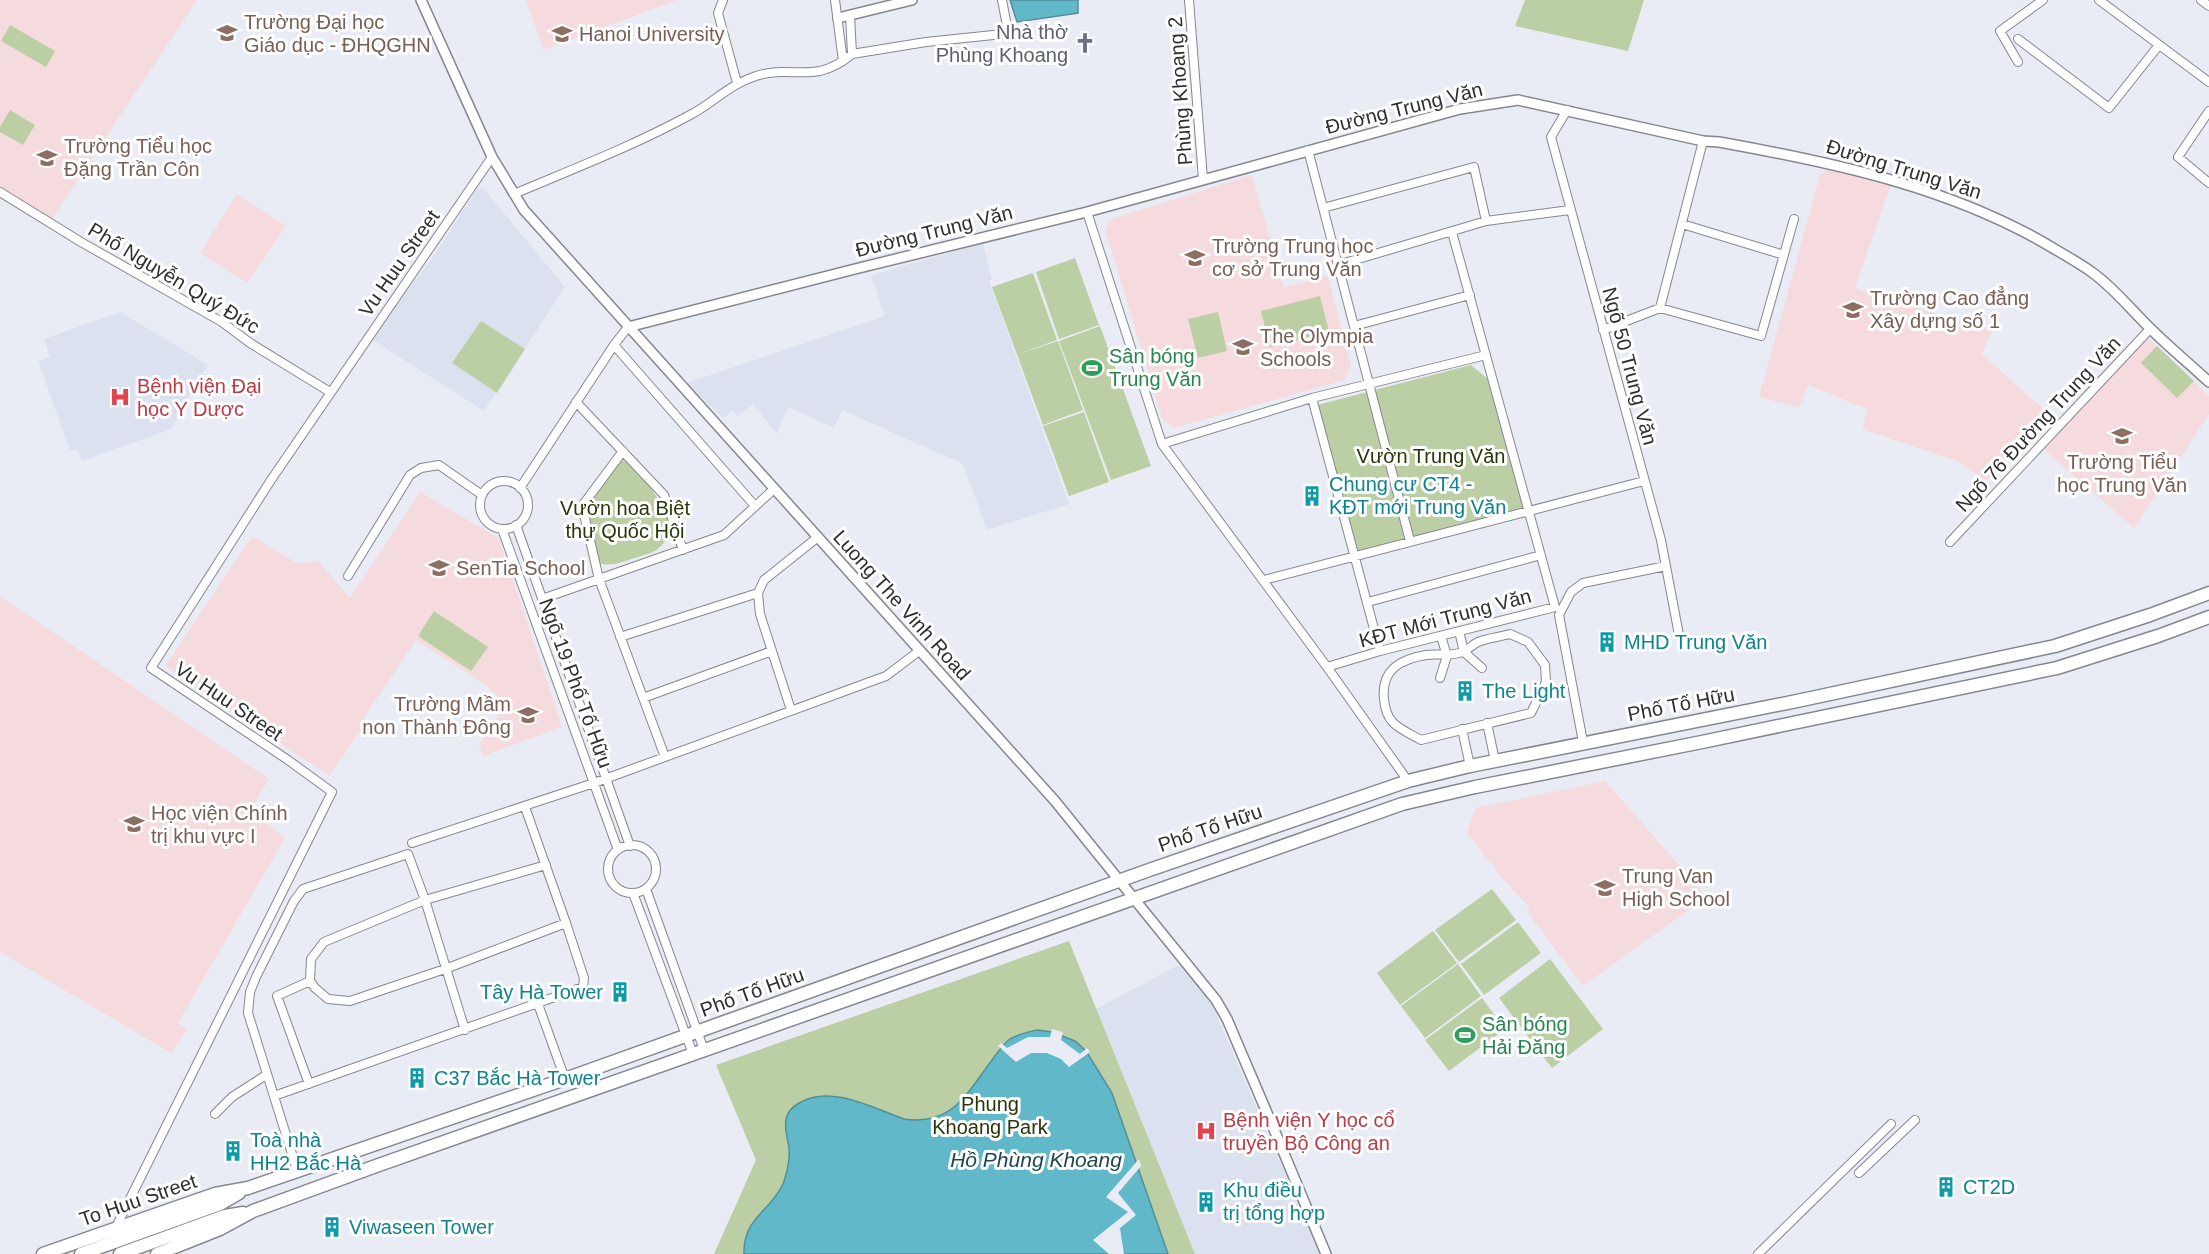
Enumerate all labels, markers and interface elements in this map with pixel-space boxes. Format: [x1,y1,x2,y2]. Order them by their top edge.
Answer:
place label: Trường Đại học Giáo dục - ĐHQGHN [244,11,431,56]
street label: Phùng Khoang 2 [1164,16,1196,166]
school or university icon: Trường Đại học Giáo dục - ĐHQGHN [215,21,239,45]
place label: Nhà thờ Phùng Khoang [936,21,1068,66]
school or university icon: Hanoi University [550,22,574,46]
place label: Hanoi University [579,23,725,45]
church icon: Nhà thờ Phùng Khoang [1073,31,1097,55]
street label: Đường Trung Văn [1323,78,1485,138]
place label: Trường Tiểu học Đặng Trần Côn [64,135,212,180]
street label: Đường Trung Văn [1824,135,1984,203]
school or university icon: Trường Tiểu học Đặng Trần Côn [35,146,59,170]
street label: Đường Trung Văn [853,201,1015,261]
street label: Vu Huu Street [354,205,444,320]
street label: Phố Nguyễn Quý Đức [84,218,264,338]
place label: Trường Trung học cơ sở Trung Văn [1212,235,1373,280]
school or university icon: Trường Trung học cơ sở Trung Văn [1183,246,1207,270]
street label: Ngõ 50 Trung Văn [1598,285,1662,447]
place label: Trường Cao đẳng Xây dựng số 1 [1870,286,2029,332]
school or university icon: Trường Cao đẳng Xây dựng số 1 [1841,298,1865,322]
place label: The Olympia Schools [1260,325,1374,370]
street label: Ngõ 76 Đường Trung Văn [1951,332,2125,516]
school or university icon: The Olympia Schools [1231,335,1255,359]
place label: Sân bóng Trung Văn [1109,345,1202,390]
sports icon: Sân bóng Trung Văn [1080,356,1104,380]
place label: Bệnh viện Đại học Y Dược [137,375,262,420]
hospital icon: Bệnh viện Đại học Y Dược [108,385,132,409]
school or university icon: Trường Tiểu học Trung Văn [2110,424,2134,448]
park label: Vườn Trung Văn [1357,445,1505,467]
place label: Trường Tiểu học Trung Văn [2057,451,2187,496]
place label: Chung cư CT4 - KĐT mới Trung Văn [1329,473,1506,518]
building icon: Chung cư CT4 - KĐT mới Trung Văn [1300,484,1324,508]
park label: Vườn hoa Biệt thự Quốc Hội [560,497,690,542]
street label: Luong The Vinh Road [829,526,975,684]
school or university icon: SenTia School [427,556,451,580]
place label: SenTia School [456,557,585,579]
street label: KĐT Mới Trung Văn [1357,584,1533,652]
street label: Ngõ 19 Phố Tố Hữu [535,595,617,771]
building icon: MHD Trung Văn [1595,630,1619,654]
place label: MHD Trung Văn [1624,631,1767,653]
street label: Vu Huu Street [171,657,287,745]
building icon: The Light [1453,679,1477,703]
place label: The Light [1482,680,1566,702]
street label: Phố Tố Hữu [1626,683,1736,725]
place label: Trường Mầm non Thành Đông [362,693,511,738]
school or university icon: Trường Mầm non Thành Đông [516,703,540,727]
street label: Phố Tố Hữu [1155,800,1265,856]
place label: Học viện Chính trị khu vực I [151,802,288,847]
school or university icon: Học viện Chính trị khu vực I [122,812,146,836]
place label: Trung Van High School [1622,865,1730,910]
school or university icon: Trung Van High School [1593,876,1617,900]
street label: Phố Tố Hữu [697,963,807,1021]
building icon: Tây Hà Tower [608,980,632,1004]
place label: Tây Hà Tower [480,981,603,1003]
place label: Sân bóng Hải Đăng [1482,1013,1568,1058]
sports icon: Sân bóng Hải Đăng [1453,1023,1477,1047]
building icon: C37 Bắc Hà Tower [405,1066,429,1090]
place label: C37 Bắc Hà Tower [434,1067,601,1089]
park label: Phung Khoang Park [932,1093,1049,1138]
place label: Bệnh viện Y học cổ truyền Bộ Công an [1223,1109,1395,1154]
hospital icon: Bệnh viện Y học cổ truyền Bộ Công an [1194,1119,1218,1143]
place label: Toà nhà HH2 Bắc Hà [250,1129,362,1174]
building icon: Toà nhà HH2 Bắc Hà [221,1139,245,1163]
water label: Hồ Phùng Khoang [950,1148,1122,1171]
street label: To Huu Street [77,1170,200,1230]
building icon: CT2D [1934,1175,1958,1199]
place label: CT2D [1963,1176,2015,1198]
place label: Khu điều trị tổng hợp [1223,1179,1325,1224]
building icon: Khu điều trị tổng hợp [1194,1190,1218,1214]
building icon: Viwaseen Tower [320,1215,344,1239]
place label: Viwaseen Tower [349,1216,494,1238]

